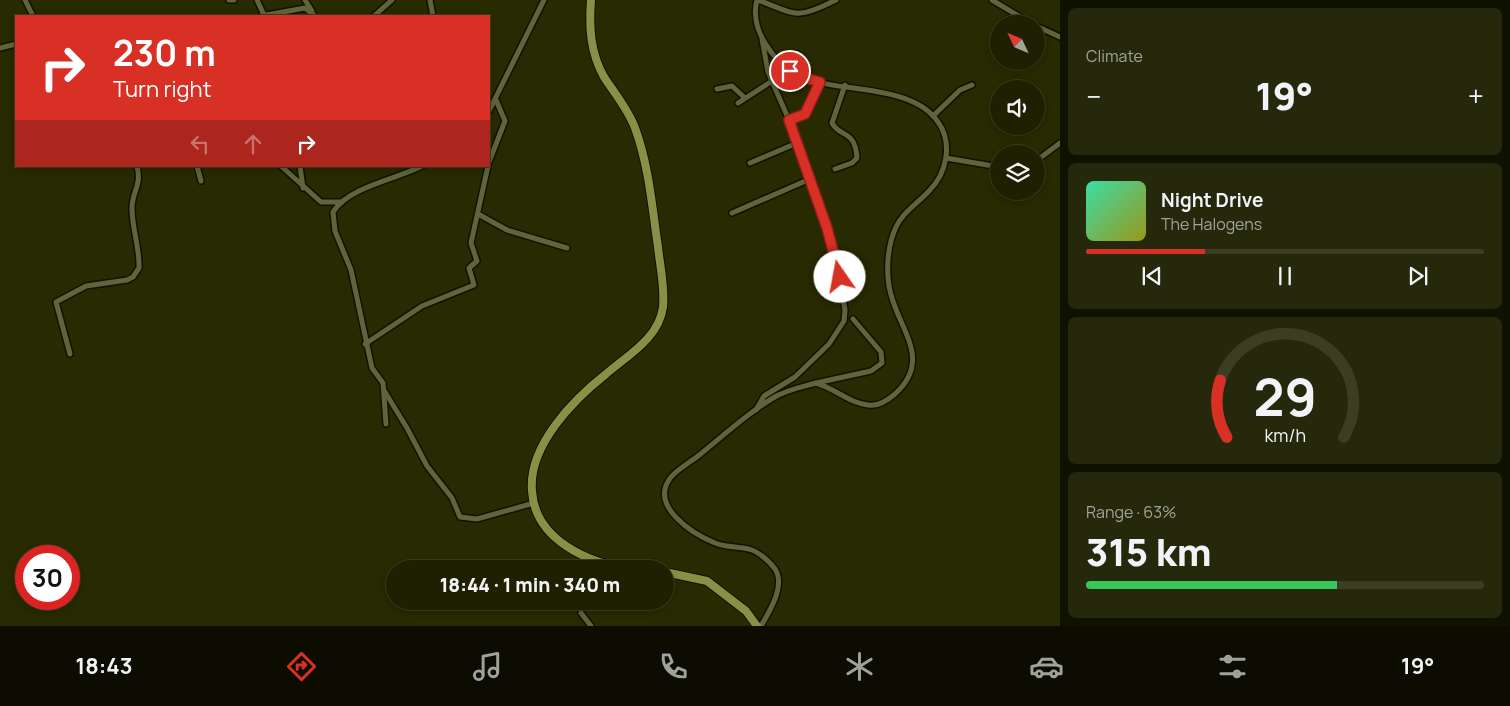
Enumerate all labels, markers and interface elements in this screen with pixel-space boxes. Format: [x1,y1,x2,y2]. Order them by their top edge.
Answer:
north arrow [990,15,1045,70]
map controls [990,15,1045,200]
text: 230 m [113,29,216,77]
icon: right [30,35,95,100]
text: Climate [1086,45,1143,67]
pin [769,50,811,92]
icon: arrive [776,57,804,85]
text: 19° [1255,69,1313,121]
text: Turn right [113,74,211,104]
text: − [1086,77,1101,115]
text: + [1468,77,1484,115]
button: sound [990,80,1045,135]
icon: left [186,130,214,158]
icon: ahead [239,130,267,158]
icon: right [292,130,320,158]
button: layers [990,145,1045,200]
text: Night Drive [1161,187,1263,213]
text: The Halogens [1161,213,1262,235]
position arrow [813,250,865,302]
icon: previous [1138,262,1166,290]
icon: pause [1271,262,1299,290]
icon: next [1404,262,1432,290]
text: 29 [1253,361,1317,432]
text: km/h [1264,423,1306,447]
text: Range · 63% [1086,501,1177,523]
text: 315 km [1086,525,1211,577]
speed limit sign: 30 [15,545,80,610]
text: 18:44 · 1 min · 340 m [440,572,620,598]
icon: directions [284,649,319,684]
icon: music [470,649,505,684]
icon: phone [656,649,691,684]
icon: climate [842,649,877,684]
icon: car [1029,649,1064,684]
icon: filters [1215,649,1250,684]
text: 18:43 [76,651,132,681]
text: 19° [1401,651,1434,681]

